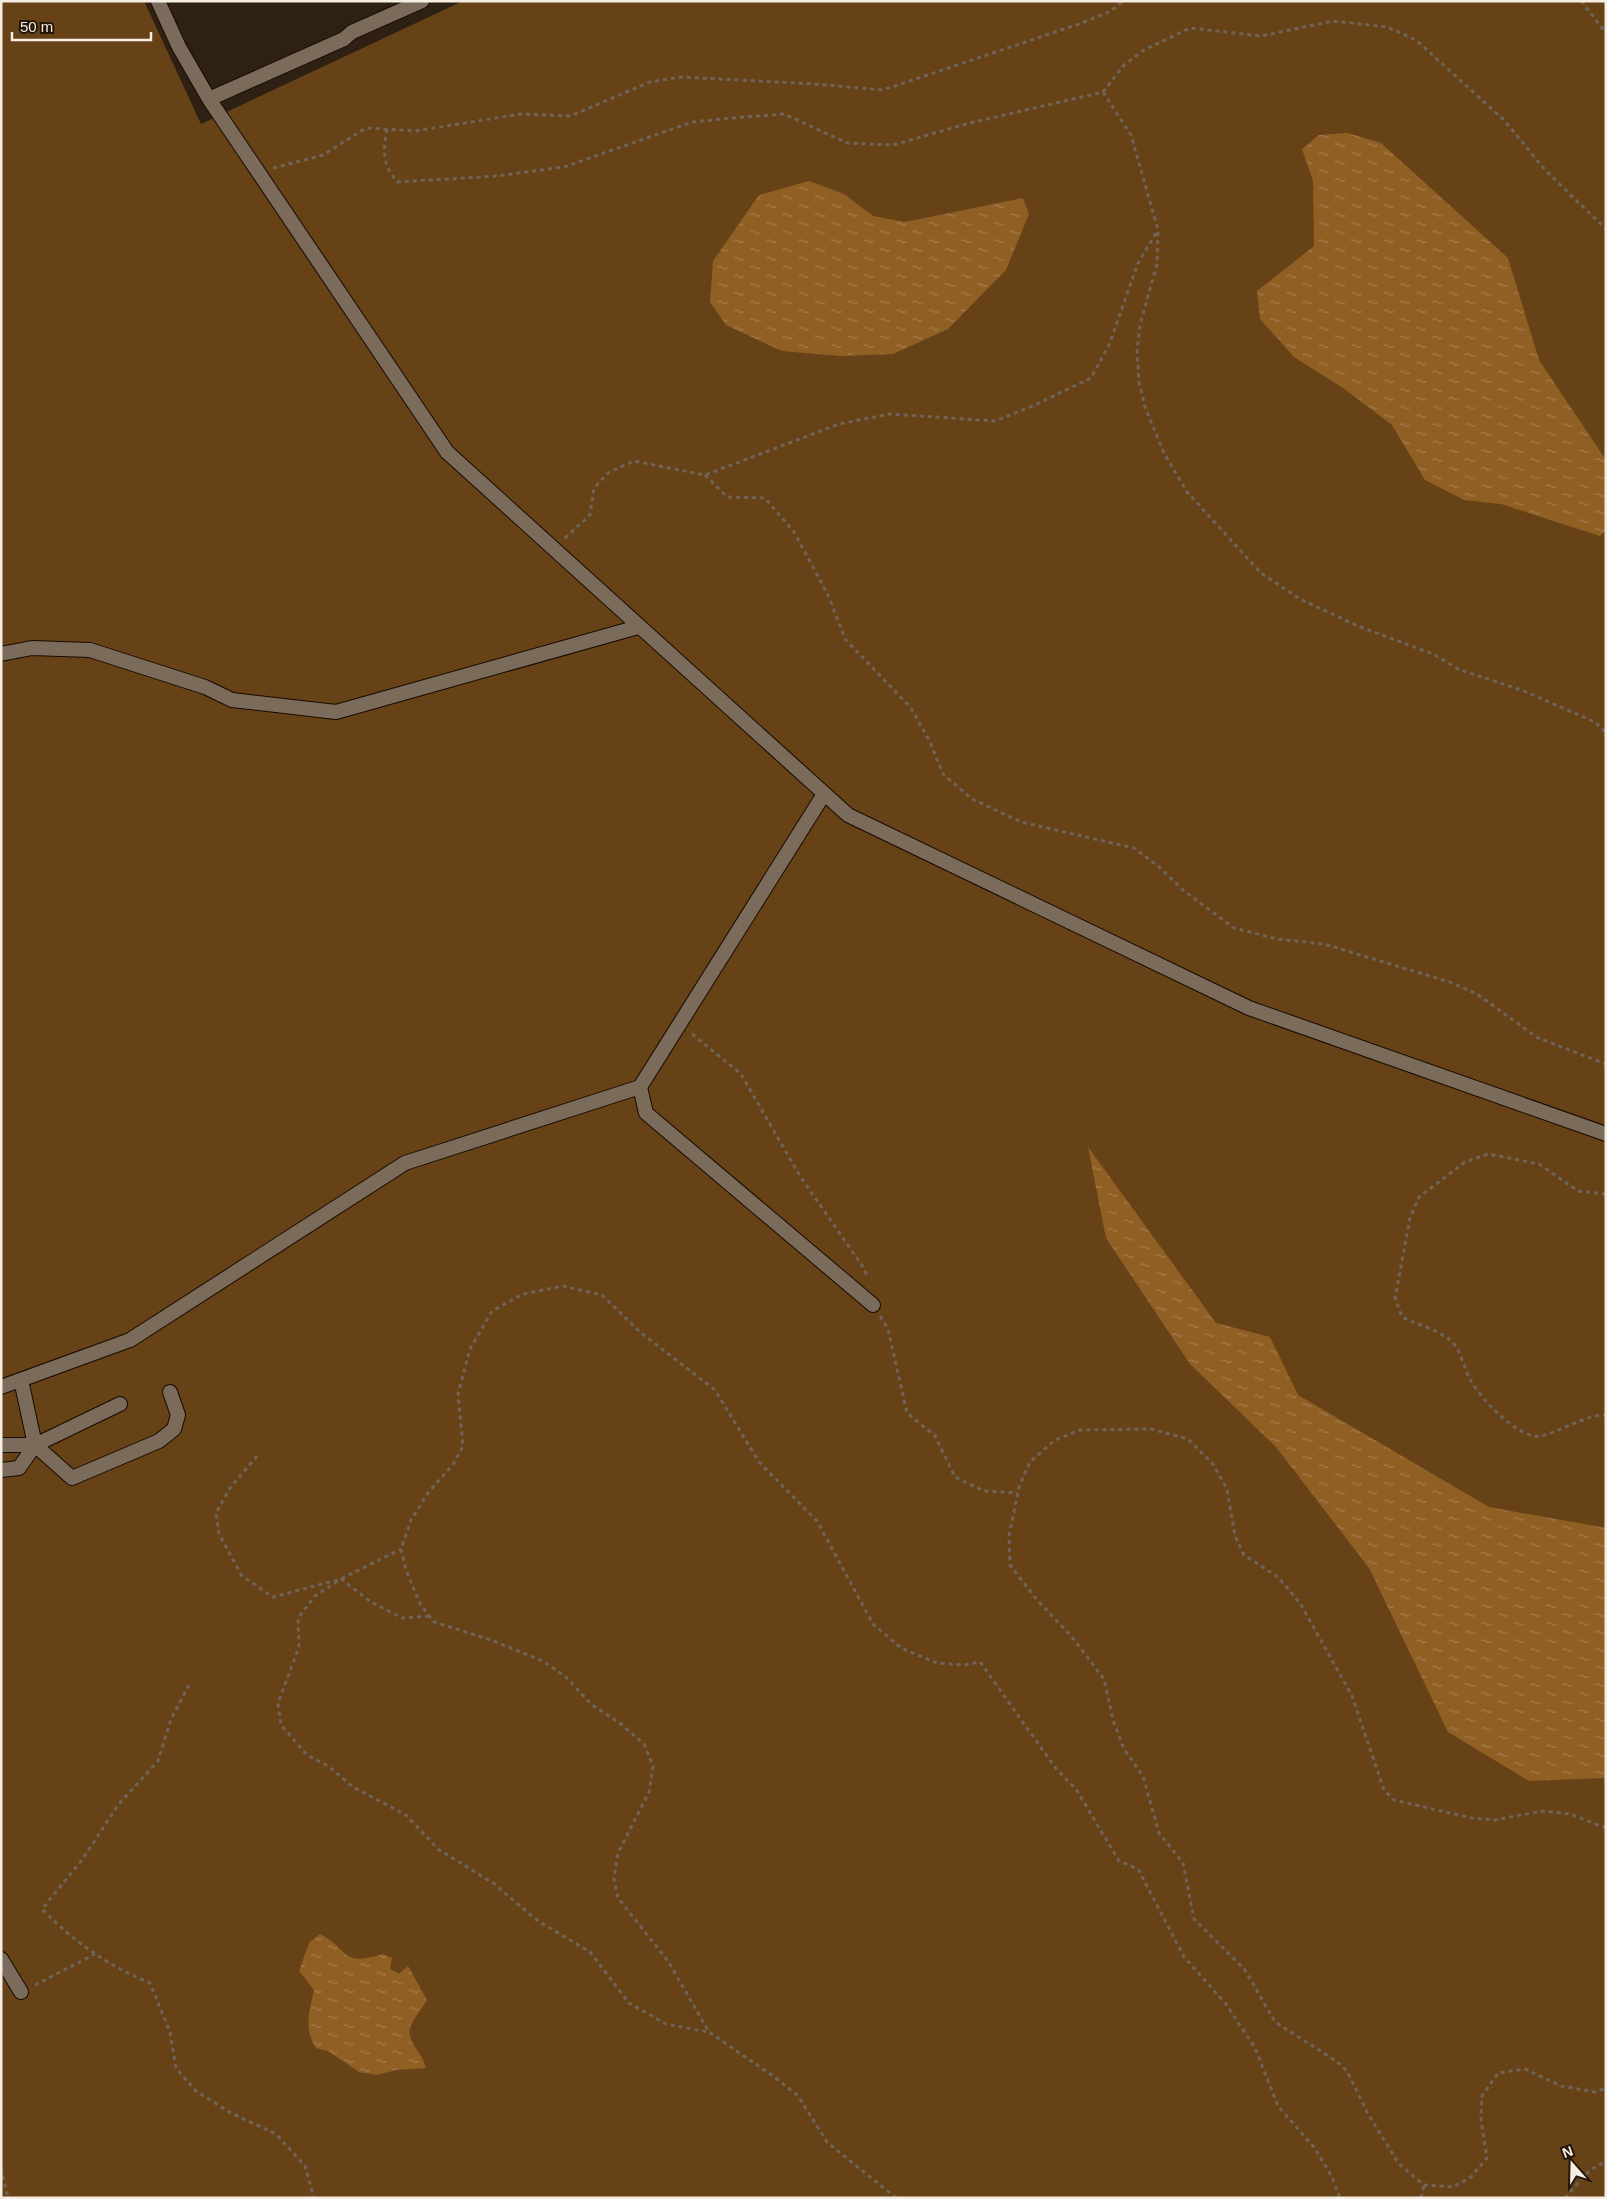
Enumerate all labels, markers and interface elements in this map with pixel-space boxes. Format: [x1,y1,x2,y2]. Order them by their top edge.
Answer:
scale bar [12,10,151,42]
text: 50 m [20,18,53,35]
north arrow [1547,2139,1597,2189]
text: N [1560,2143,1575,2161]

